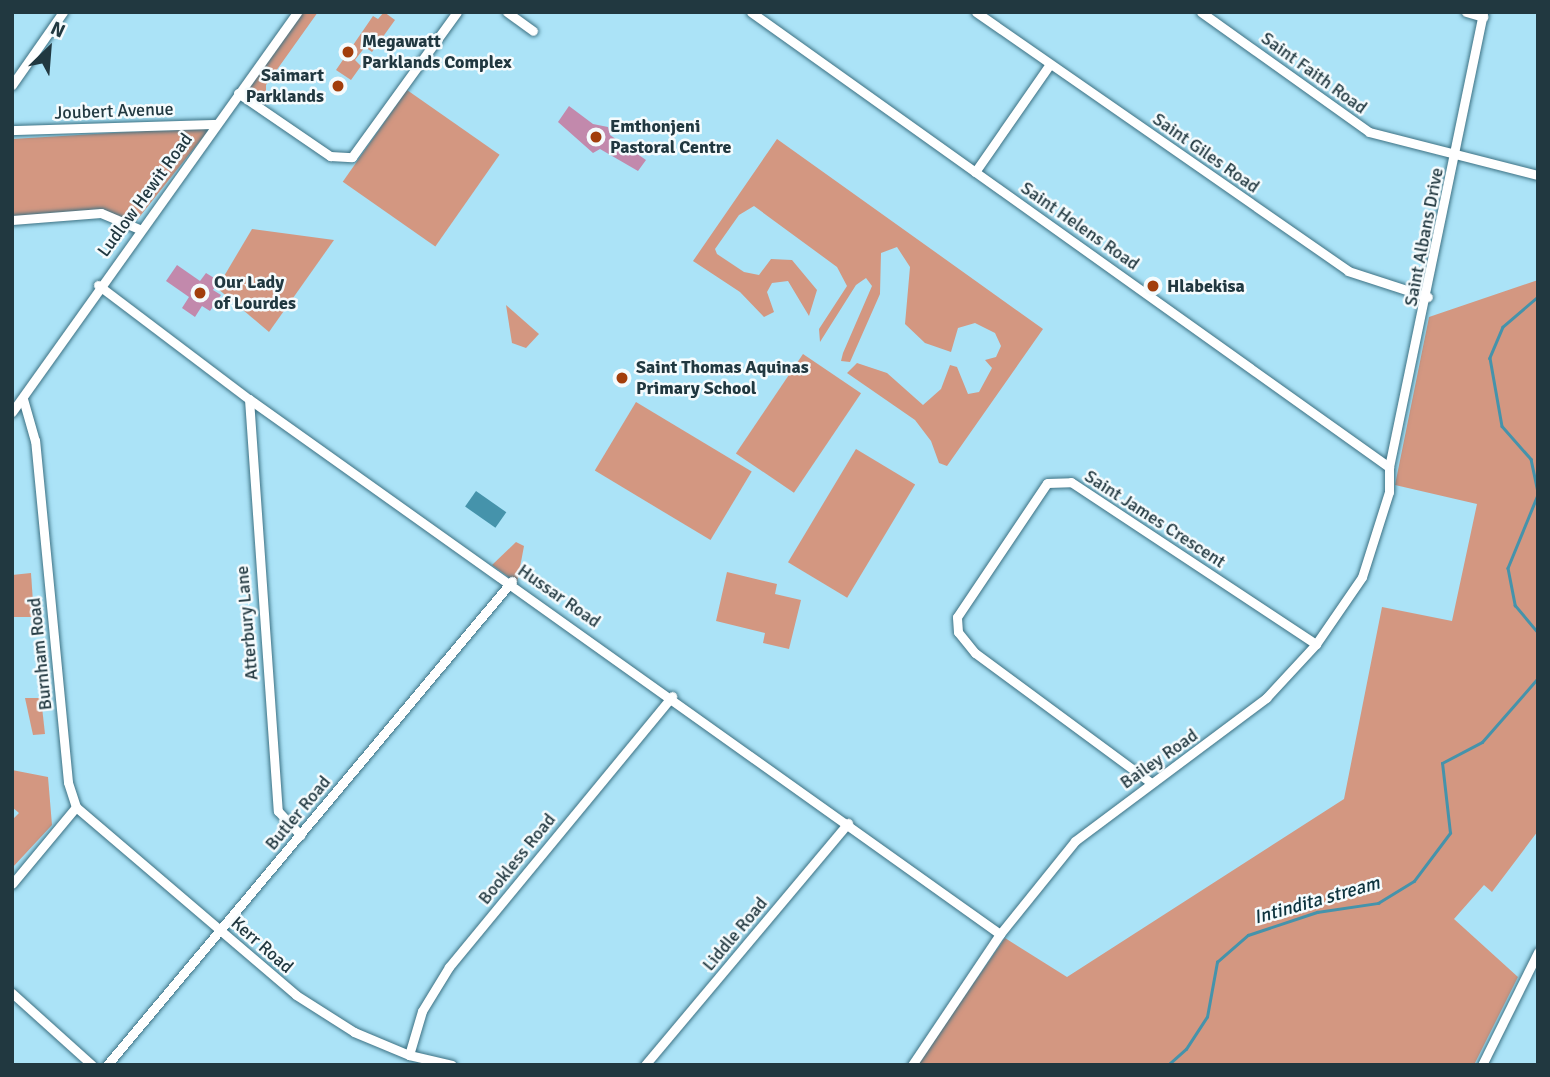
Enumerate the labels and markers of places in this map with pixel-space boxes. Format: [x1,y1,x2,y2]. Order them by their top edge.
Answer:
place label: Megawatt Parklands Complex [362,31,512,74]
marker: Megawatt Parklands Complex [340,44,356,60]
place label: Saimart Parklands [246,65,324,108]
marker: Saimart Parklands [330,78,346,94]
place label: Emthonjeni Pastoral Centre [610,116,731,158]
marker: Emthonjeni Pastoral Centre [588,129,604,145]
place label: Our Lady of Lourdes [214,272,296,314]
place label: Hlabekisa [1167,275,1245,297]
marker: Hlabekisa [1145,278,1161,294]
marker: Our Lady of Lourdes [192,285,208,301]
place label: Saint Thomas Aquinas Primary School [636,357,809,400]
marker: Saint Thomas Aquinas Primary School [614,370,630,386]

